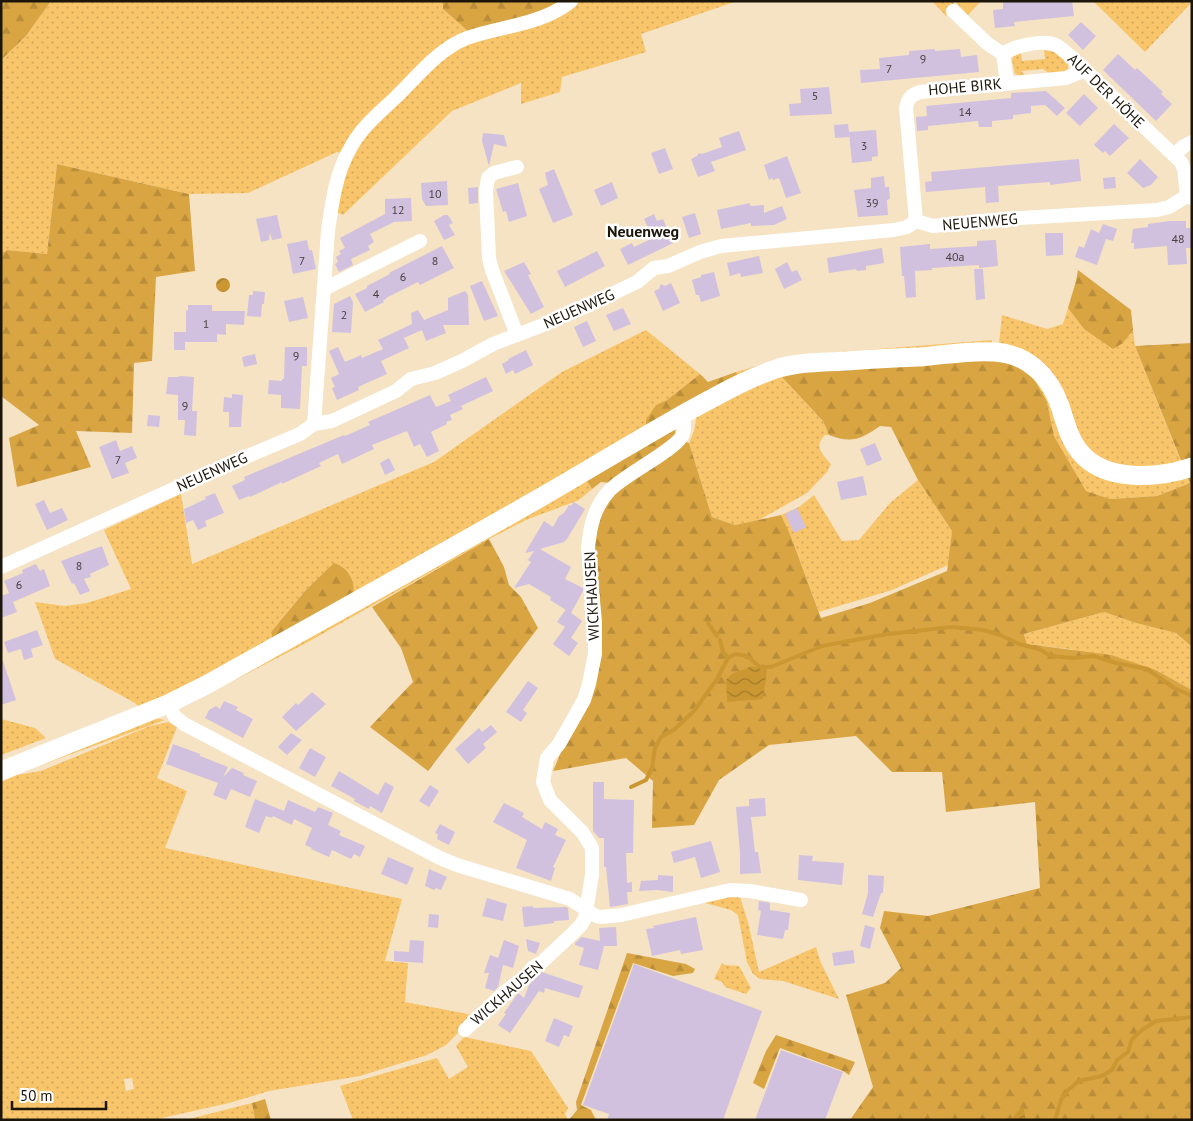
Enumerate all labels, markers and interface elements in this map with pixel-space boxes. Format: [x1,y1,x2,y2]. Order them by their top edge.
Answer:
street label: AUF DER HÖHE [1064,49,1149,132]
house number: 9 [920,51,926,66]
house number: 7 [886,61,892,76]
street label: HOHE BIRK [927,74,1002,99]
house number: 5 [812,88,818,103]
house number: 14 [958,104,972,119]
house number: 3 [861,138,867,153]
house number: 10 [428,186,442,201]
house number: 39 [865,195,879,210]
house number: 12 [391,202,405,217]
street label: NEUENWEG [941,209,1018,234]
district label: Neuenweg [607,221,679,241]
house number: 48 [1171,231,1185,246]
house number: 40a [945,249,965,264]
house number: 7 [299,253,305,268]
house number: 8 [432,253,438,268]
house number: 6 [400,269,406,284]
street label: NEUENWEG [540,284,617,333]
house number: 4 [373,286,380,301]
house number: 2 [341,307,347,322]
house number: 1 [203,316,209,331]
house number: 9 [293,348,299,363]
house number: 9 [182,398,188,413]
street label: NEUENWEG [173,447,250,496]
house number: 7 [115,452,121,467]
street label: WICKHAUSEN [580,551,603,641]
house number: 8 [76,558,82,573]
house number: 6 [16,577,22,592]
street label: WICKHAUSEN [467,956,547,1029]
scale bar [12,1078,106,1110]
text: 50 m [20,1086,53,1105]

